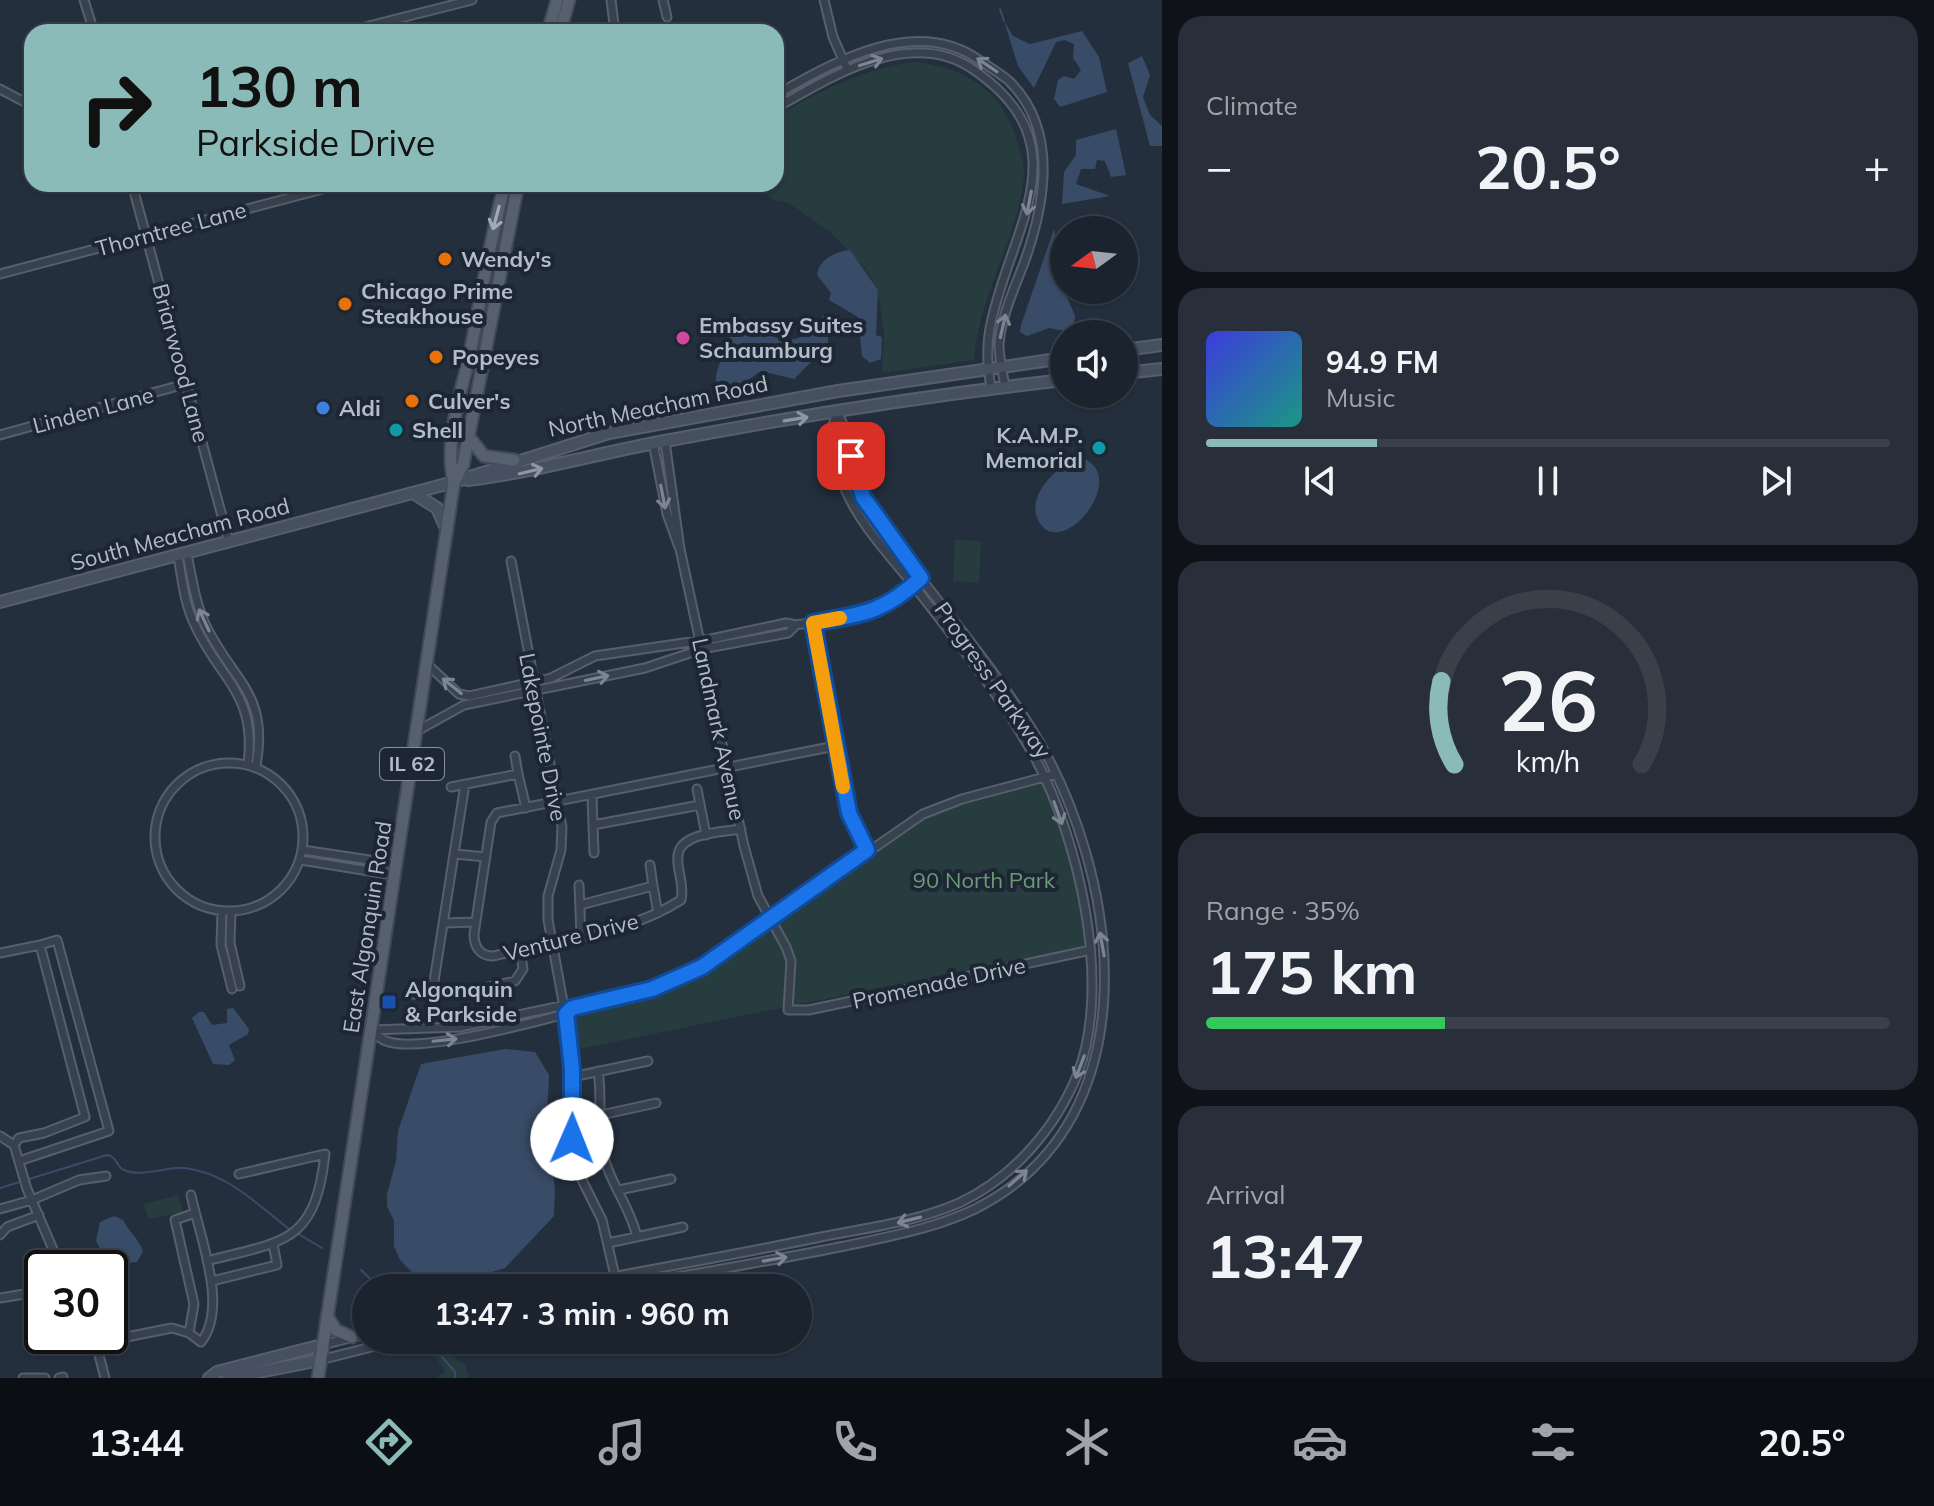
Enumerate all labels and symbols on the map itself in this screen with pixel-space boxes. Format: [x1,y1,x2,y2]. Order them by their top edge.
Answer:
one-way arrow [858,54,884,69]
one-way arrow [976,57,999,73]
one-way arrow [1021,190,1036,215]
street label: Thorntree Lane [93,195,249,263]
one-way arrow [487,204,502,230]
north arrow [1050,216,1138,304]
place label: Wendy's [461,245,552,273]
marker: Wendy's [436,250,454,268]
place label: Chicago Prime Steakhouse [361,277,513,330]
street label: Briarwood Lane [146,281,216,445]
marker: Chicago Prime Steakhouse [336,295,354,313]
place label: Embassy Suites Schaumburg [699,311,863,364]
one-way arrow [996,314,1011,339]
marker: Embassy Suites Schaumburg [674,329,692,347]
place label: Popeyes [452,343,539,371]
marker: Popeyes [427,348,445,366]
street label: North Meacham Road [546,369,770,443]
street label: Linden Lane [29,380,157,440]
place label: Culver's [428,387,510,415]
marker: Culver's [403,392,421,410]
place label: Aldi [339,394,381,422]
marker: Aldi [314,399,332,417]
one-way arrow [783,411,808,426]
place label: Shell [412,416,463,444]
marker: Shell [387,421,405,439]
place label: K.A.M.P. Memorial [985,421,1083,474]
pin [817,422,885,490]
marker: K.A.M.P. Memorial [1090,439,1108,457]
one-way arrow [518,463,544,478]
one-way arrow [657,484,672,509]
street label: South Meacham Road [68,491,292,577]
street label: Progress Parkway [929,596,1058,764]
one-way arrow [196,608,211,632]
street label: Landmark Avenue [686,635,752,823]
street label: Lakepointe Drive [513,651,573,823]
one-way arrow [584,670,610,685]
one-way arrow [442,678,463,696]
road number: IL 62 [380,748,444,780]
one-way arrow [1052,801,1066,825]
street label: East Algonquin Road [336,819,398,1035]
park label: 90 North Park [913,866,1056,894]
street label: Venture Drive [501,907,641,967]
one-way arrow [1094,932,1109,957]
street label: Promenade Drive [850,951,1028,1015]
place label: Algonquin & Parkside [405,975,517,1028]
marker: Algonquin & Parkside [380,993,398,1011]
one-way arrow [431,1032,458,1047]
one-way arrow [1072,1054,1086,1079]
position arrow [530,1097,614,1181]
one-way arrow [1007,1169,1027,1187]
one-way arrow [897,1213,923,1228]
speed limit sign: 30 [24,1250,128,1354]
one-way arrow [762,1251,787,1266]

